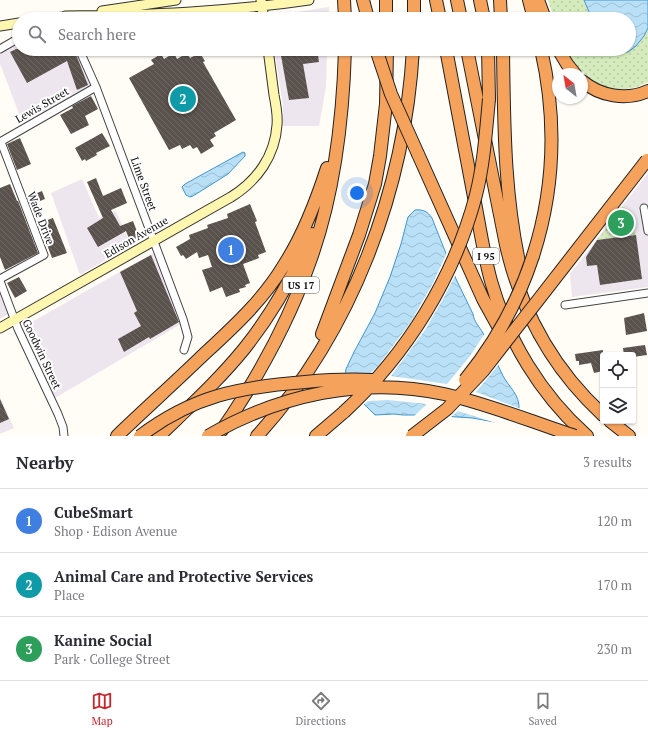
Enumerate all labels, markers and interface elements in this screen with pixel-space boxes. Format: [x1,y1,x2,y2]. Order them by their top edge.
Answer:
search box [12,12,636,56]
icon: search [26,23,48,45]
text: Search here [58,24,136,44]
north arrow [552,68,588,104]
street label: Lewis Street [13,84,71,126]
pin: 2 [170,84,196,114]
street label: Lime Street [128,155,160,213]
your location [347,183,367,203]
street label: Wade Drive [24,190,58,247]
pin: 3 [608,208,634,238]
street label: Edison Avenue [101,213,171,261]
pin: 1 [218,235,244,265]
road number: I 95 [473,248,499,264]
road number: US 17 [283,277,319,293]
street label: Goodwin Street [20,317,64,391]
map controls [600,352,636,424]
button: locate [600,352,636,388]
button: layers [600,388,636,424]
text: Nearby [16,451,74,474]
text: 3 results [583,453,632,471]
text: CubeSmart [54,502,133,522]
text: 1 [25,512,33,530]
text: 120 m [597,512,632,530]
text: Shop · Edison Avenue [54,522,177,540]
text: Animal Care and Protective Services [54,566,313,586]
text: 2 [25,576,33,594]
text: 170 m [597,576,632,594]
text: Place [54,586,85,604]
text: Kanine Social [54,630,152,650]
text: 3 [25,640,33,658]
text: 230 m [597,640,632,658]
text: Park · College Street [54,650,170,668]
tab: Map [91,690,113,728]
tab: Directions [295,690,346,728]
tab: Saved [528,690,557,728]

